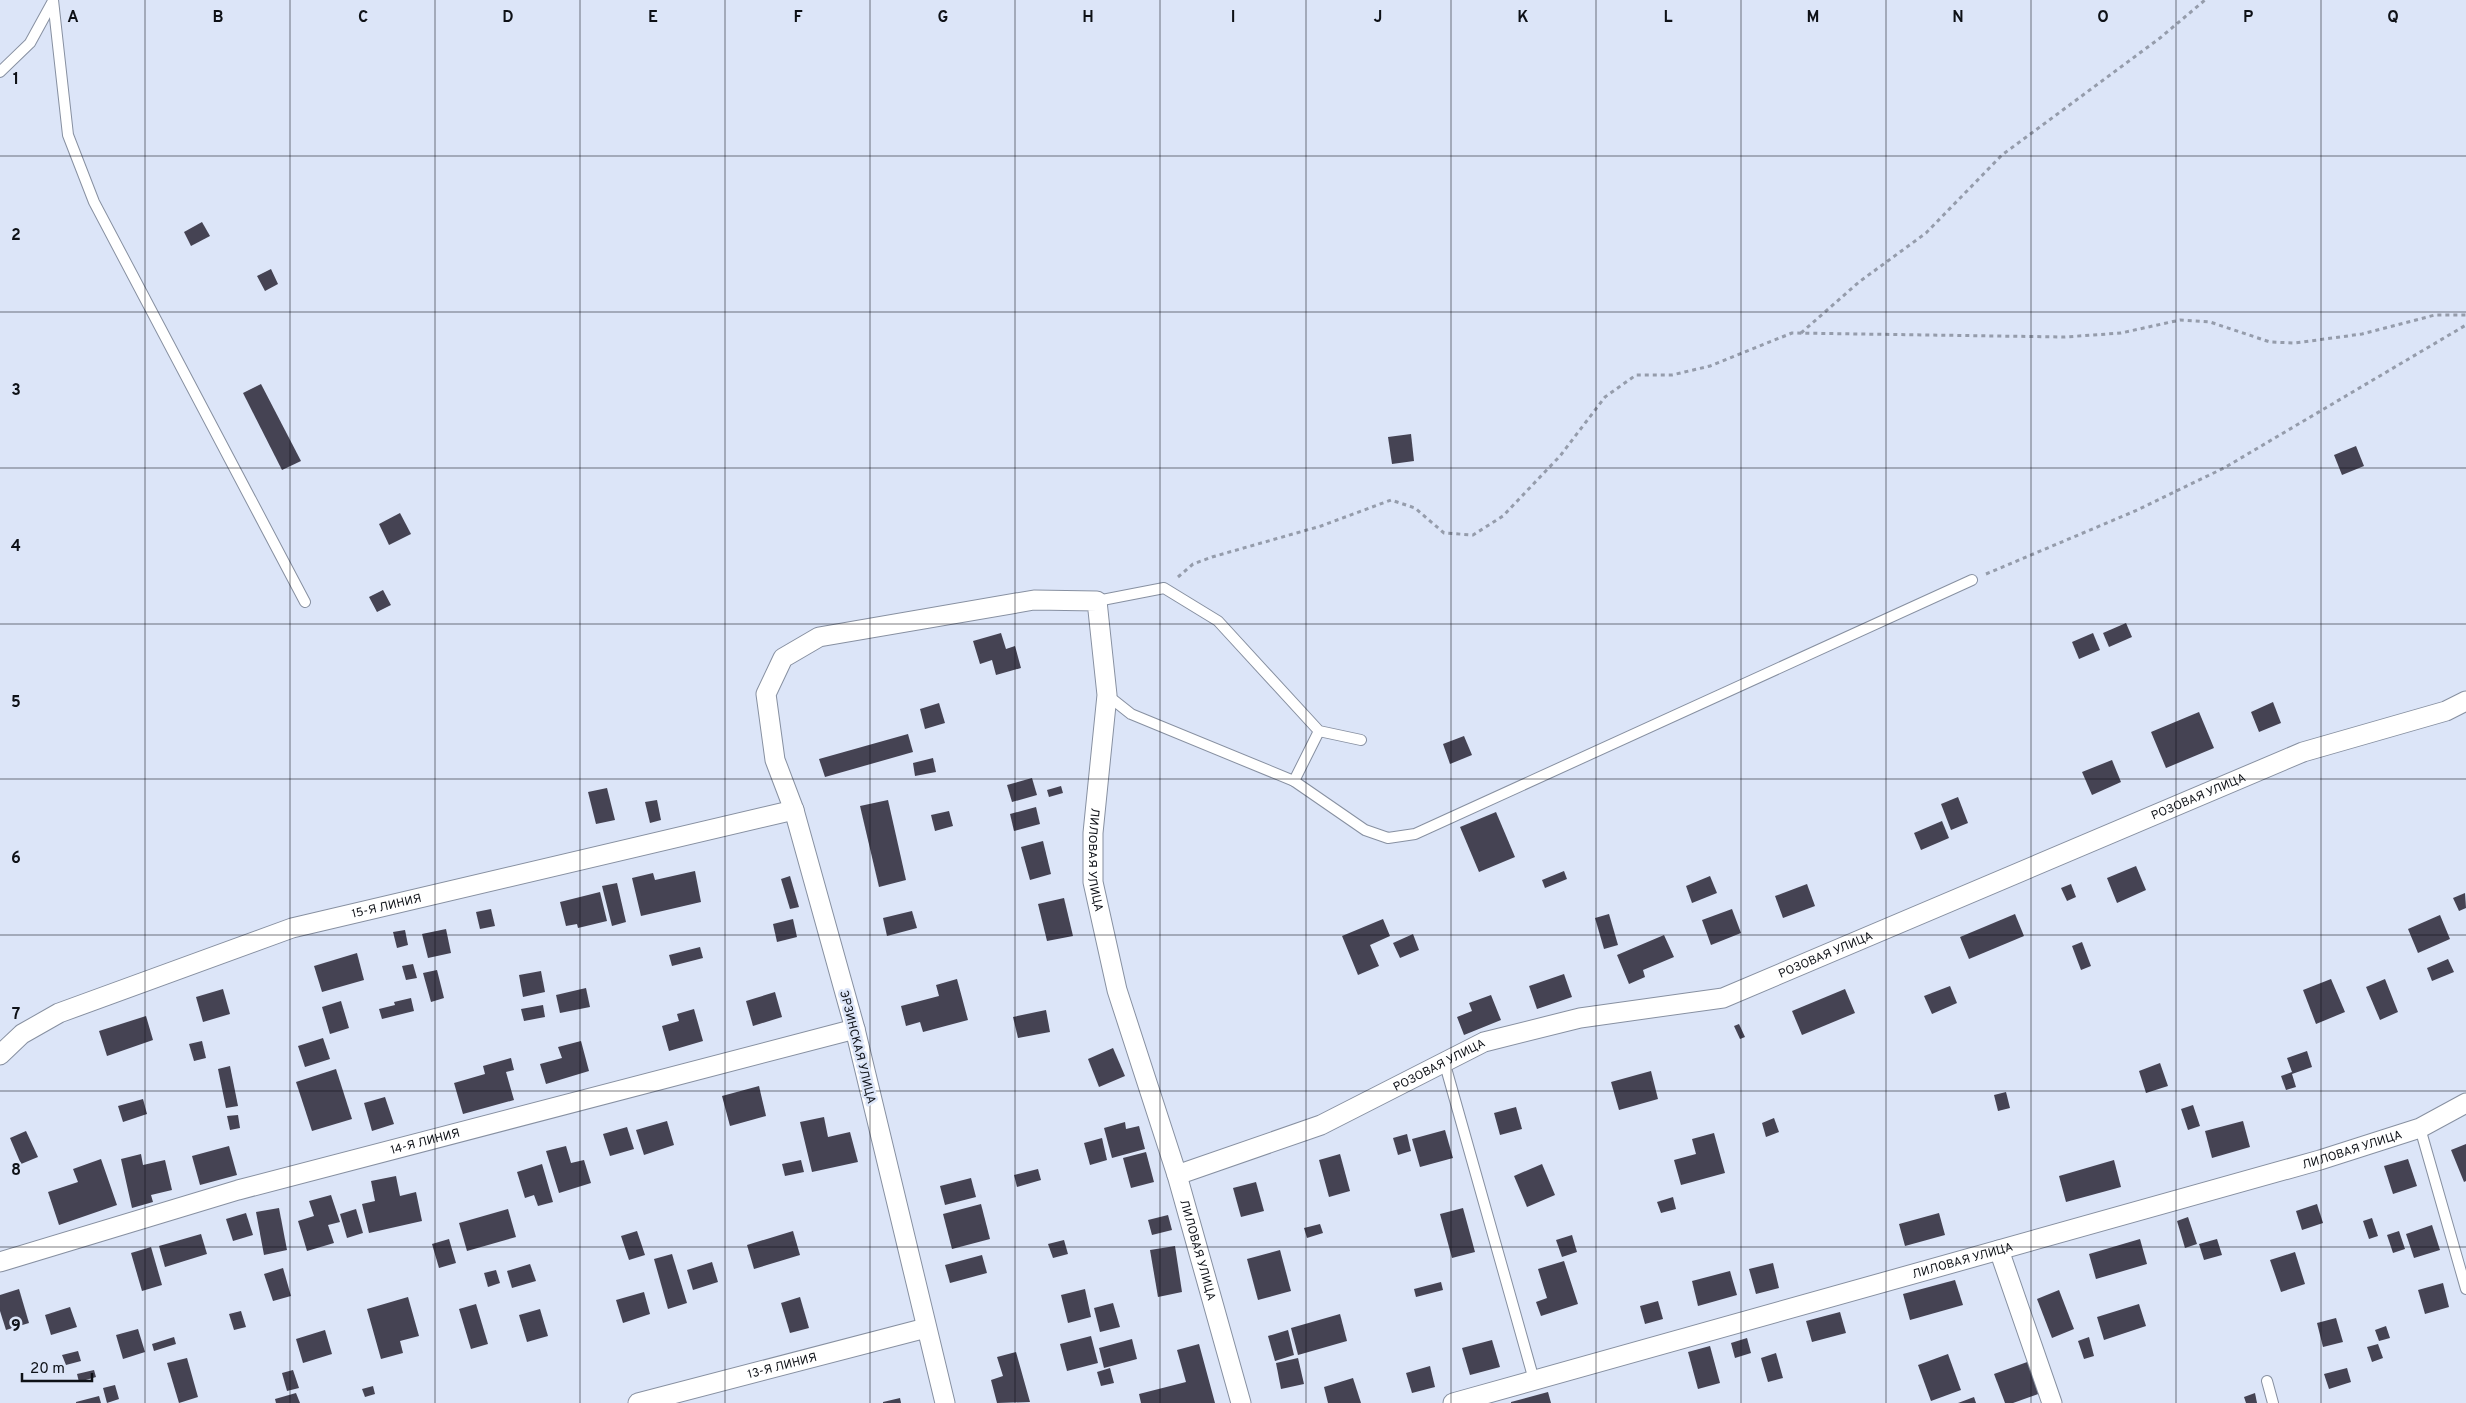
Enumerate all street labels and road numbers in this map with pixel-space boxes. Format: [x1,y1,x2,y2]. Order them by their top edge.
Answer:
street label: РОЗОВАЯ УЛИЦА [2149,770,2248,824]
street label: ЛИЛОВАЯ УЛИЦА [1083,807,1106,913]
street label: 15-Я ЛИНИЯ [350,891,423,923]
street label: РОЗОВАЯ УЛИЦА [1776,928,1876,983]
street label: ЭРЗИНСКАЯ УЛИЦА [835,989,879,1106]
street label: РОЗОВАЯ УЛИЦА [1391,1036,1488,1096]
street label: 14-Я ЛИНИЯ [389,1125,462,1159]
street label: ЛИЛОВАЯ УЛИЦА [2300,1127,2404,1174]
street label: ЛИЛОВАЯ УЛИЦА [1175,1198,1219,1303]
street label: ЛИЛОВАЯ УЛИЦА [1910,1239,2015,1283]
street label: 13-Я ЛИНИЯ [746,1350,819,1383]

